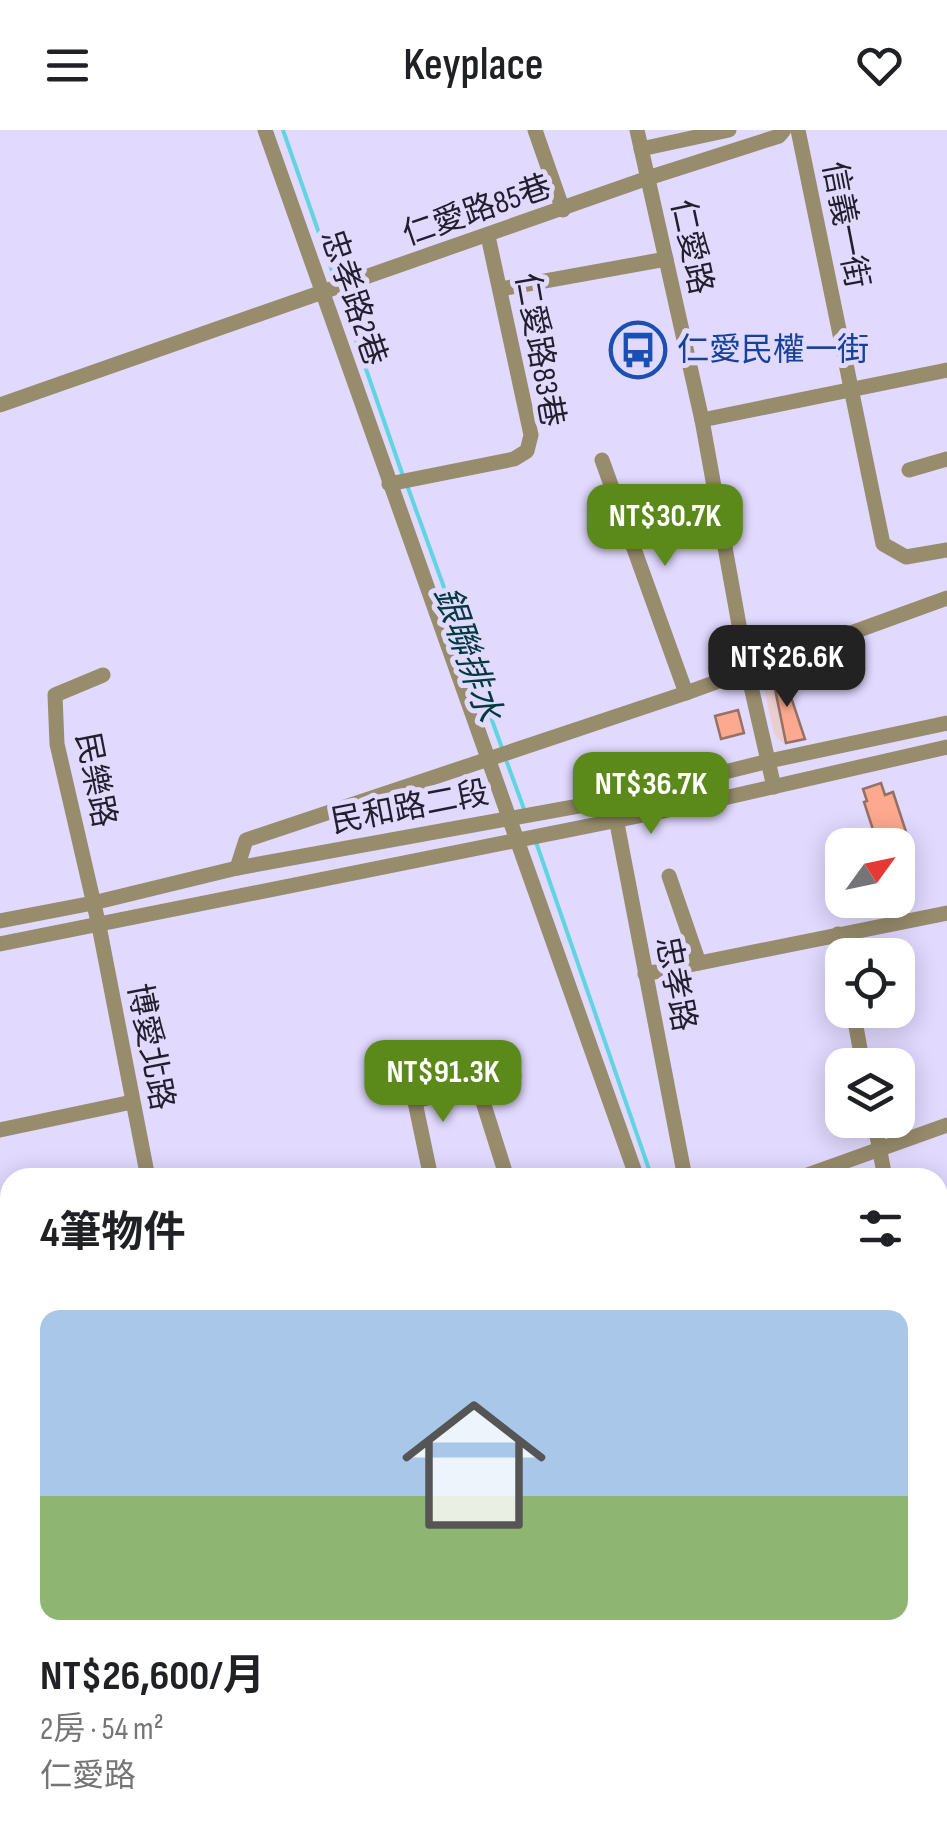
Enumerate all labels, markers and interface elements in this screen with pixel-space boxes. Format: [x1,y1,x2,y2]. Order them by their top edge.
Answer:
icon: menu [40,38,95,93]
text: Keyplace [403,38,544,93]
icon: heart [852,38,907,93]
street label: 信義一街 [814,158,876,292]
street label: 仁愛路85巷 [397,167,557,255]
street label: 仁愛路 [662,196,720,298]
street label: 忠孝路2巷 [312,225,394,371]
street label: 仁愛路83巷 [506,270,572,430]
bus stop icon: 仁愛民權一街 [608,320,668,380]
place label: 仁愛民權一街 [677,331,869,370]
pin: NT$30.7K [562,484,768,569]
text: NT$30.7K [609,497,721,536]
water label: 銀聯排水 [424,581,511,729]
pin: NT$26.6K [684,625,890,710]
text: NT$26.6K [730,638,844,677]
street label: 民樂路 [67,729,123,831]
pin: NT$36.7K [548,752,754,837]
text: NT$36.7K [595,765,707,804]
street label: 民和路二段 [328,774,492,842]
north arrow [825,828,915,918]
map controls [825,828,915,1138]
street label: 忠孝路 [647,933,703,1035]
button: locate [825,938,915,1028]
street label: 博愛北路 [119,980,181,1114]
pin: NT$91.3K [340,1040,546,1125]
button: layers [825,1048,915,1138]
text: NT$91.3K [386,1053,500,1092]
icon: filters [853,1201,908,1256]
text: 4筆物件 [40,1208,186,1259]
icon: home [384,1375,564,1555]
text: NT$26,600/月 [40,1651,265,1702]
text: 2房 · 54 m² [40,1710,164,1749]
text: 仁愛路 [40,1757,136,1796]

